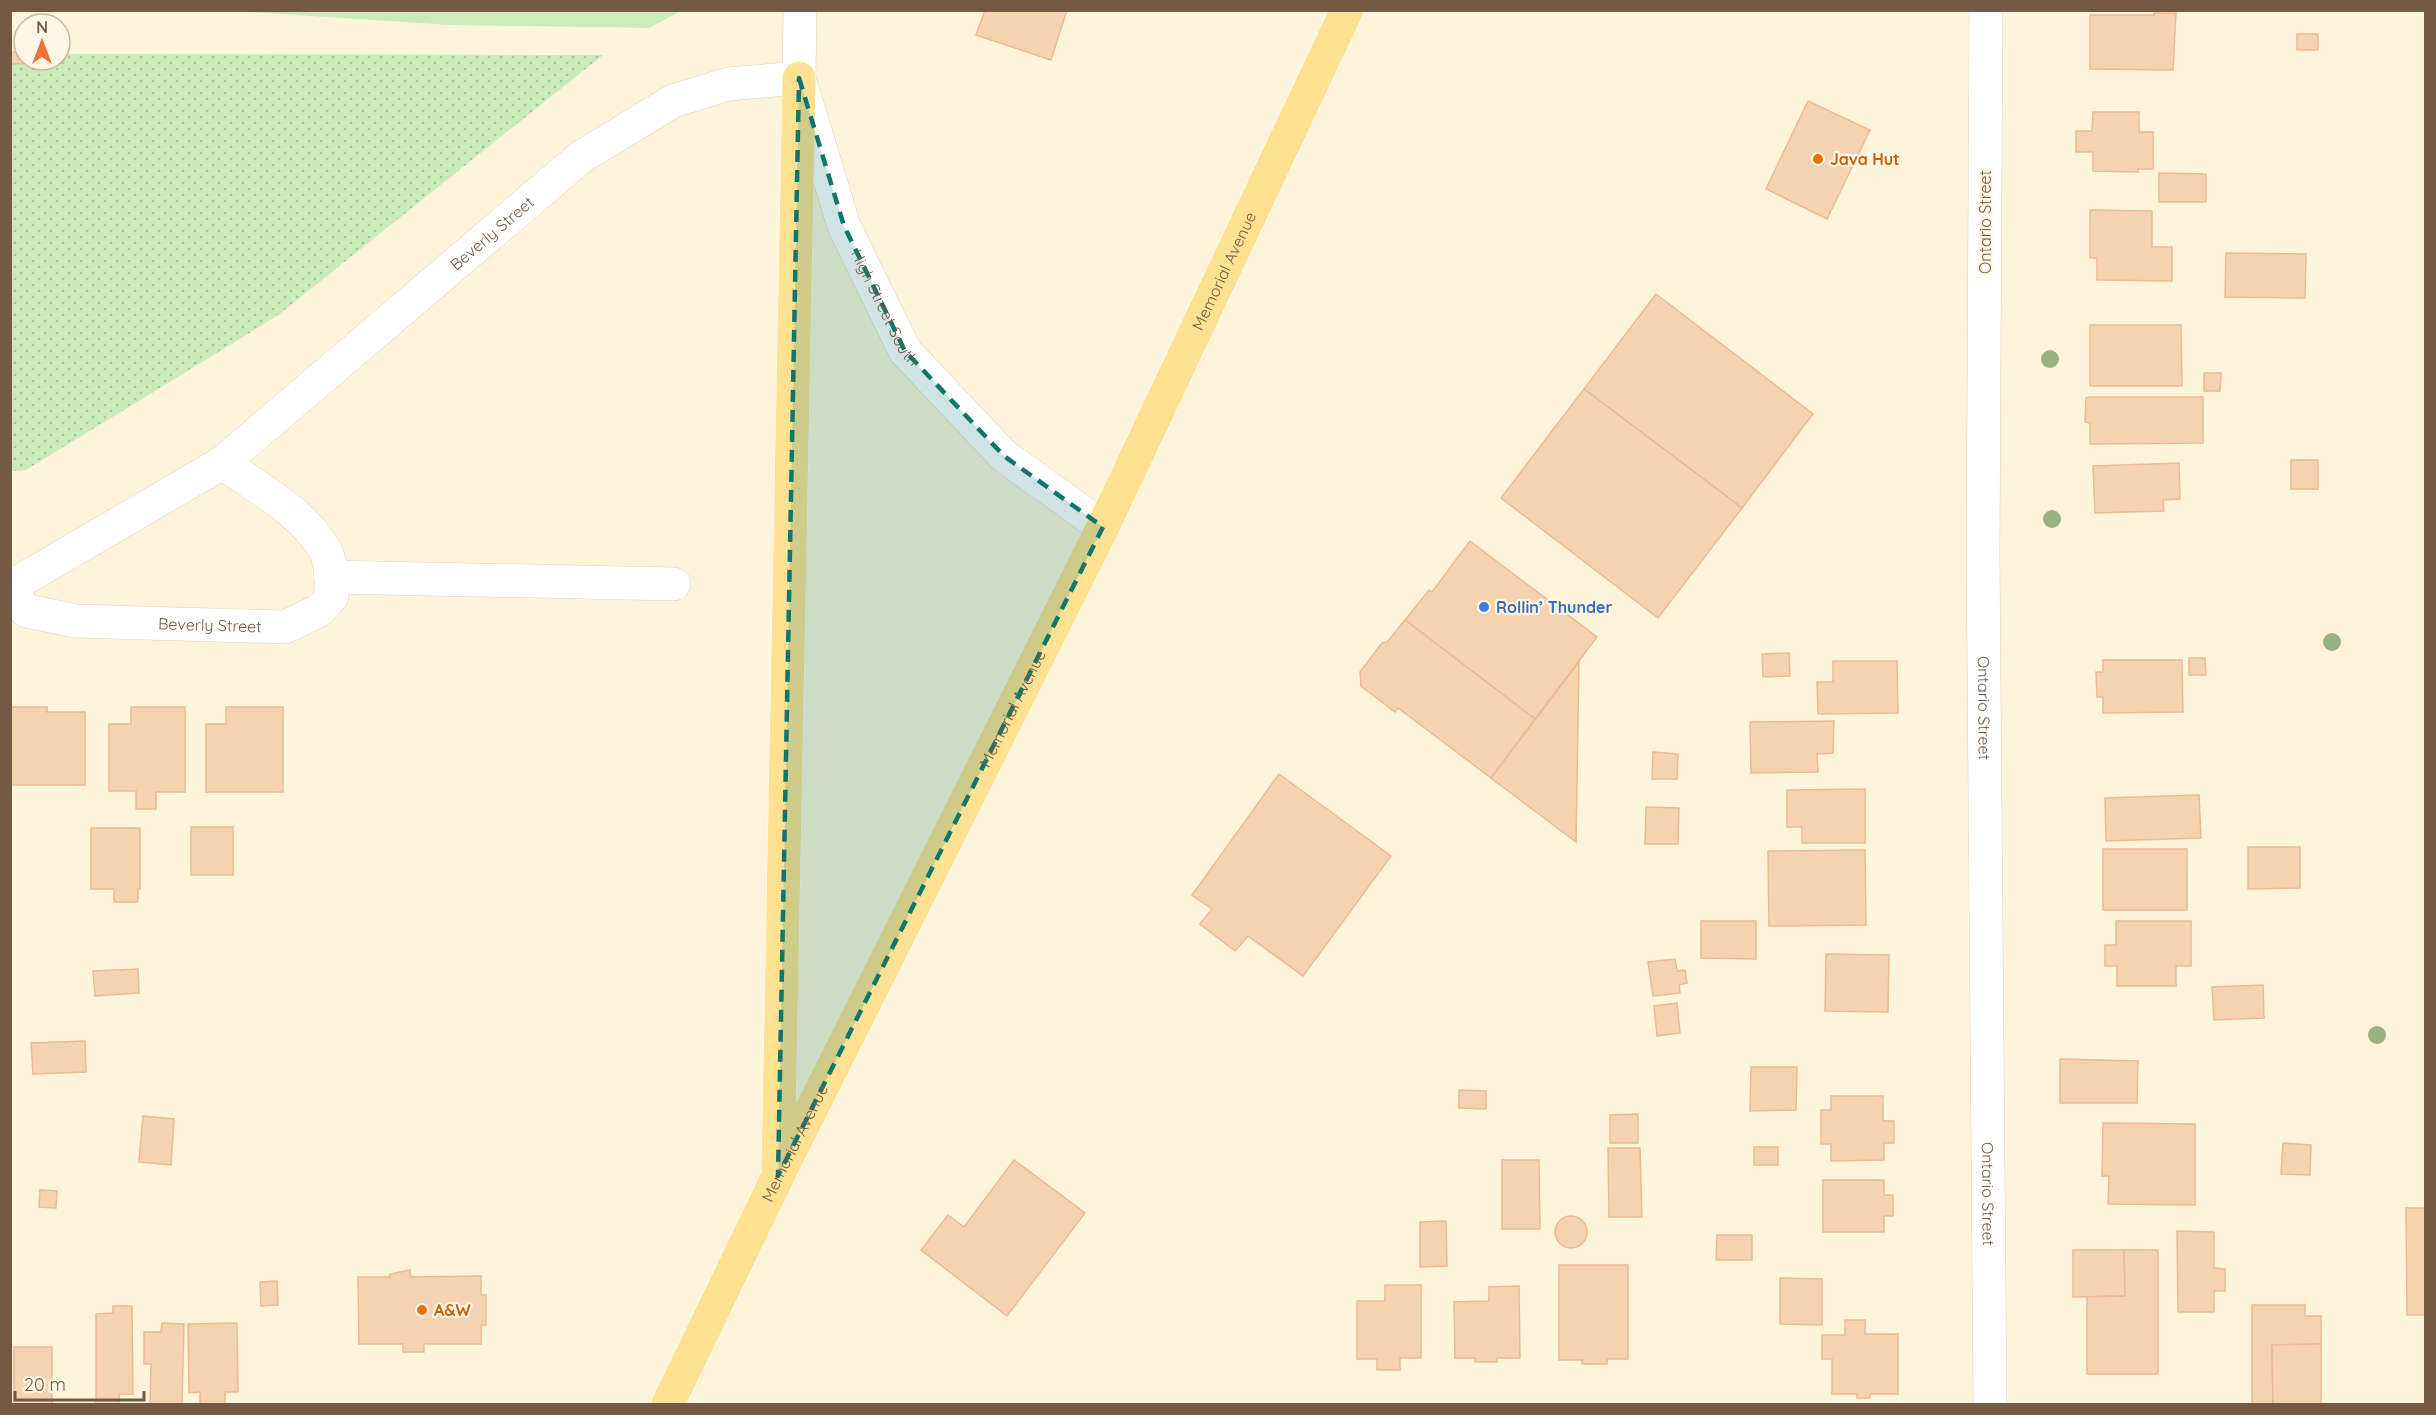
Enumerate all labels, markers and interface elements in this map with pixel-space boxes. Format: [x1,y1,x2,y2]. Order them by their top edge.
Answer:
north arrow [12,12,72,72]
text: N [36,17,48,37]
place label: Java Hut [1830,149,1900,169]
marker: Java Hut [1811,152,1825,166]
street label: Ontario Street [1975,170,1995,274]
street label: Beverly Street [446,192,538,274]
street label: Memorial Avenue [1187,209,1260,333]
street label: High Street South [847,246,924,370]
place label: Rollin’ Thunder [1496,597,1613,617]
marker: Rollin’ Thunder [1477,600,1491,614]
street label: Beverly Street [158,613,262,636]
street label: Memorial Avenue [974,646,1050,770]
street label: Ontario Street [1974,656,1995,760]
street label: Memorial Avenue [757,1081,832,1205]
street label: Ontario Street [1978,1142,1999,1246]
place label: A&W [434,1300,471,1320]
marker: A&W [415,1303,429,1317]
scale bar [15,1364,144,1402]
text: 20 m [24,1373,66,1396]

